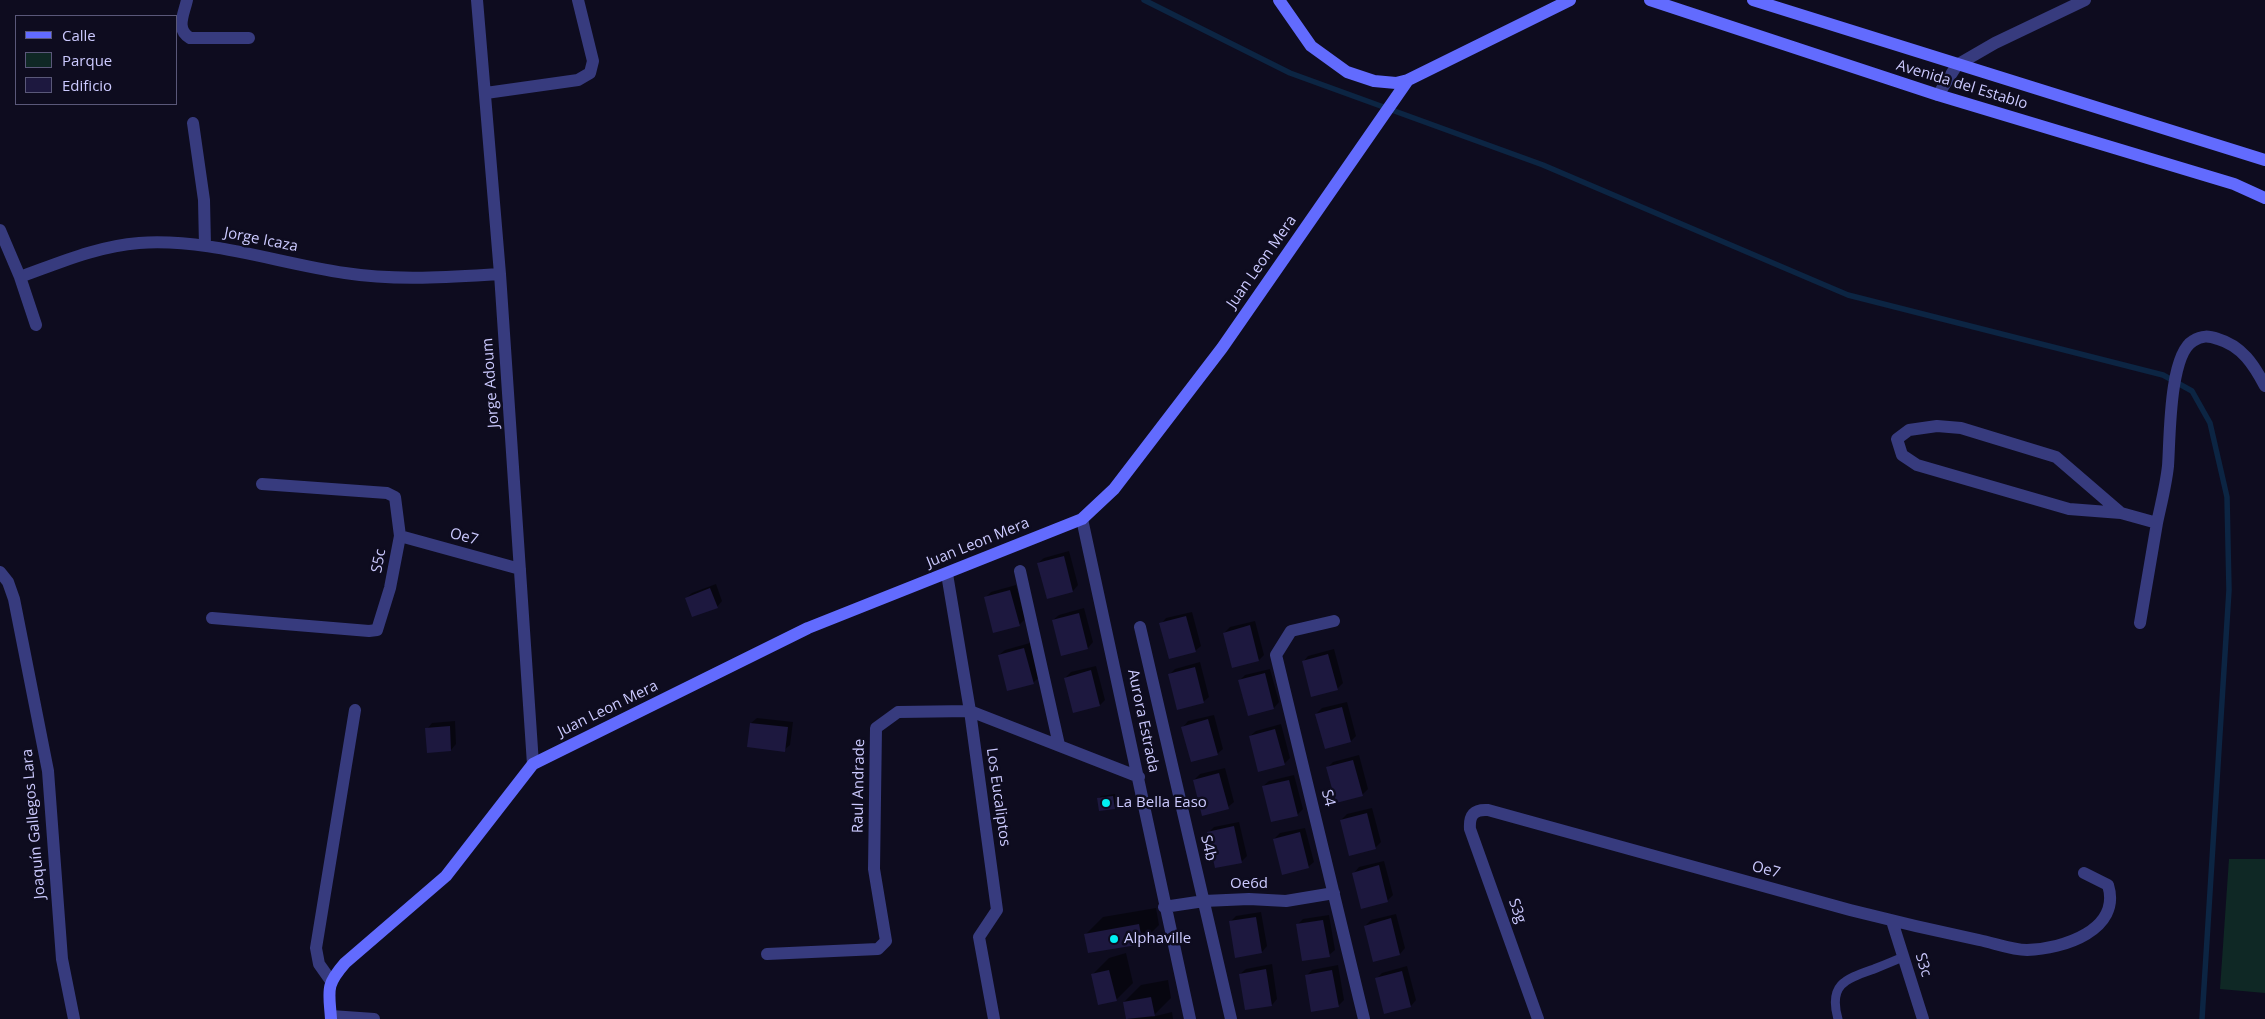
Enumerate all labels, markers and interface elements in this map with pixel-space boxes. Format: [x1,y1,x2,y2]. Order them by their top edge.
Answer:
legend [15,15,178,105]
text: Calle [62,25,96,45]
text: Parque [62,50,112,70]
street label: Avenida del Establo [1894,56,2030,114]
text: Edificio [62,75,112,95]
street label: Juan Leon Mera [1223,212,1301,312]
street label: Jorge Icaza [223,224,299,256]
street label: Jorge Adoum [479,337,503,429]
street label: Juan Leon Mera [924,514,1032,572]
street label: Oe7 [448,525,480,549]
street label: S5c [368,548,390,574]
street label: Aurora Estrada [1123,668,1163,774]
street label: Juan Leon Mera [555,677,661,741]
street label: Raul Andrade [849,739,869,833]
street label: Los Eucaliptos [982,747,1014,847]
street label: Joaquín Gallegos Lara [18,748,50,900]
street label: S4 [1317,788,1339,808]
place label: La Bella Easo [1116,794,1207,812]
marker: La Bella Easo [1100,797,1112,809]
street label: S4b [1196,833,1220,863]
street label: Oe7 [1750,858,1782,882]
street label: Oe6d [1230,875,1268,893]
street label: S3g [1504,896,1530,926]
place label: Alphaville [1124,930,1191,948]
marker: Alphaville [1108,933,1120,945]
street label: S3c [1911,951,1935,979]

